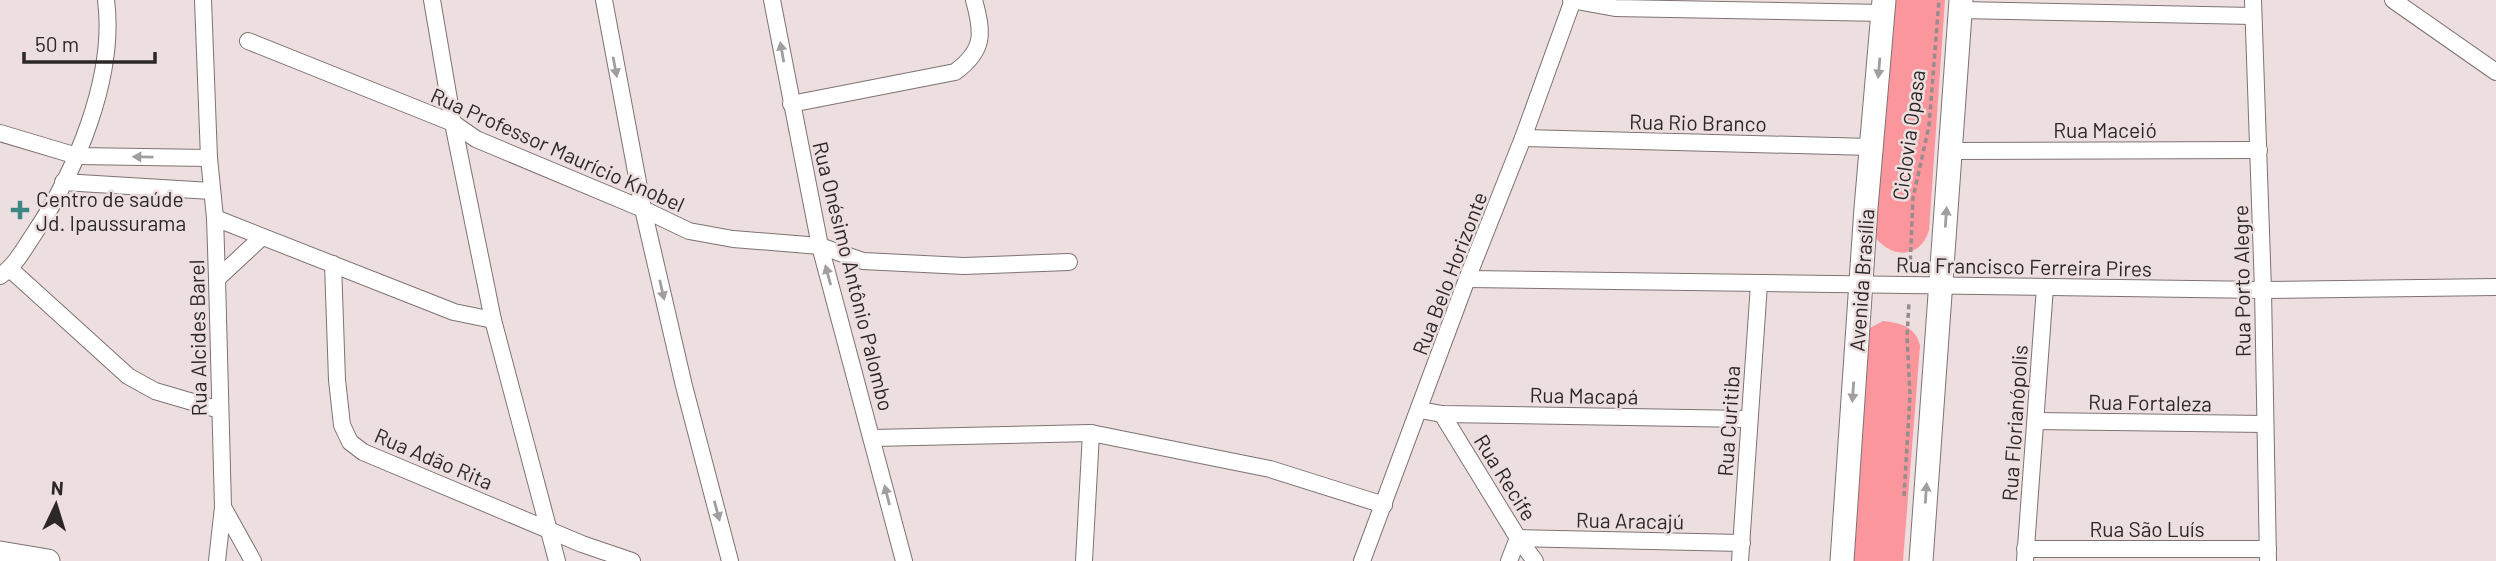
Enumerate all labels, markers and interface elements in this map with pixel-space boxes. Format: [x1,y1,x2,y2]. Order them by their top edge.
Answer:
scale bar [24,21,156,65]
text: 50 m [35,31,79,56]
one-way arrow [776,41,787,63]
one-way arrow [610,56,621,78]
one-way arrow [1873,57,1884,79]
street label: Ciclovia Opasa [1886,68,1930,202]
street label: Rua Professor Maurício Knobel [427,82,689,216]
street label: Rua Rio Branco [1629,108,1767,136]
street label: Rua Maceió [2053,117,2157,142]
street label: Rua Onésimo Antônio Palombo [808,139,900,413]
one-way arrow [132,151,154,163]
place label: Centro de saúde Jd. Ipaussurama [36,186,186,235]
street label: Rua Belo Horizonte [1406,188,1492,358]
marker: Centro de saúde Jd. Ipaussurama [10,200,30,220]
street label: Rua Porto Alegre [2227,205,2255,357]
one-way arrow [1941,206,1952,228]
street label: Avenida Brasília [1844,208,1878,352]
street label: Rua Francisco Ferreira Pires [1896,251,2152,281]
street label: Rua Alcides Barel [183,259,211,417]
one-way arrow [822,264,833,286]
one-way arrow [657,279,668,301]
street label: Rua Florianópolis [1996,344,2032,502]
street label: Rua Curitiba [1712,365,1744,477]
street label: Rua Macapá [1529,382,1639,408]
one-way arrow [1847,382,1858,404]
street label: Rua Fortaleza [2088,388,2212,416]
street label: Rua Adão Rita [371,422,497,494]
street label: Rua Recife [1470,429,1542,525]
north arrow [21,470,91,540]
text: N [50,476,64,499]
one-way arrow [1921,482,1932,504]
one-way arrow [881,484,892,506]
one-way arrow [712,500,723,522]
street label: Rua Aracajú [1576,507,1684,533]
street label: Rua São Luís [2089,516,2205,541]

